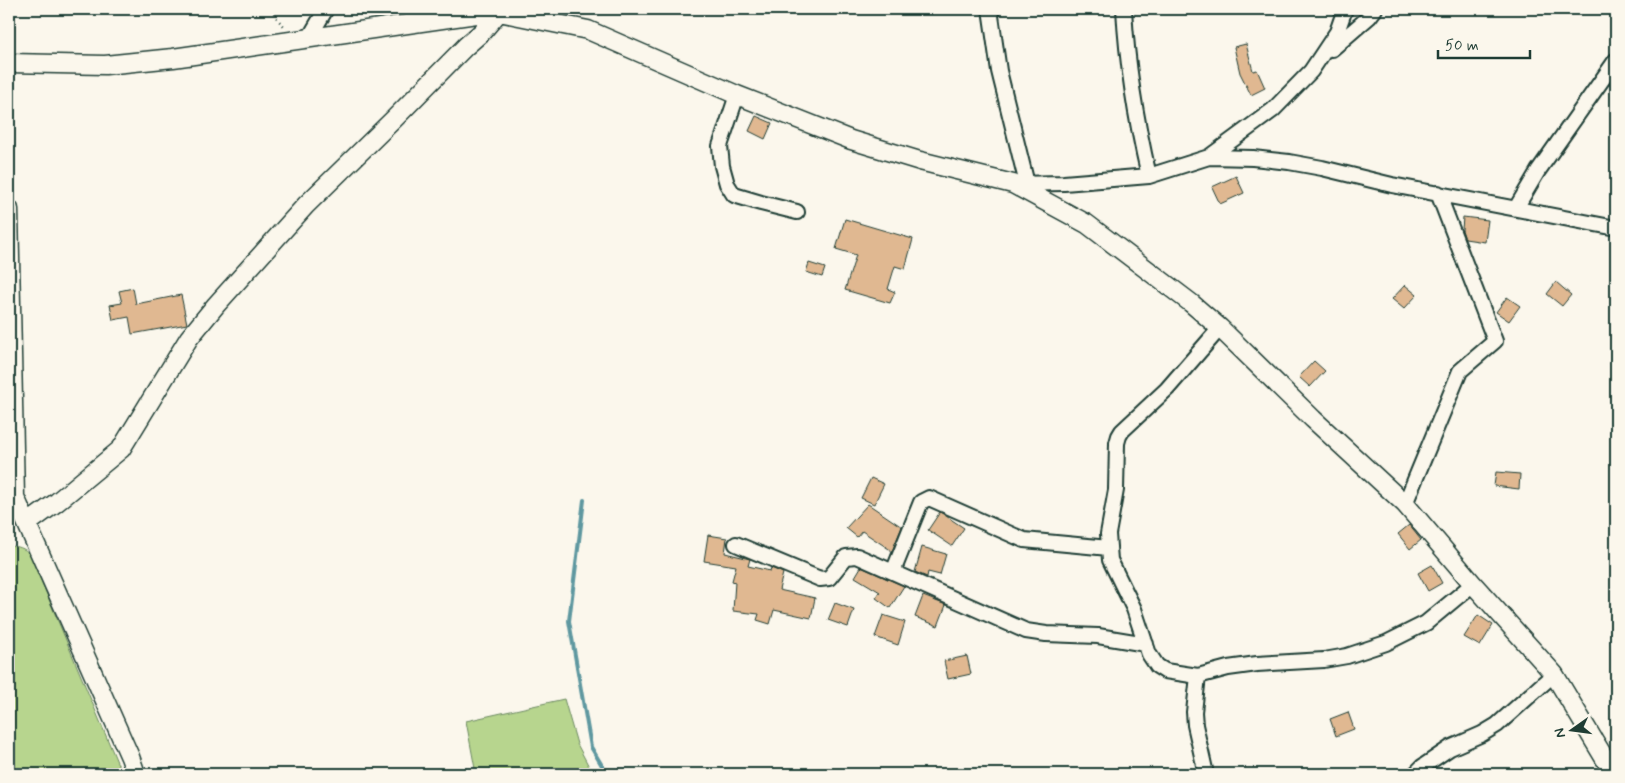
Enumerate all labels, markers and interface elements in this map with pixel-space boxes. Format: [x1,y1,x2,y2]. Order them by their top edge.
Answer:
scale bar [1438,28,1530,60]
text: 50 m [1445,36,1479,56]
north arrow [1548,706,1598,756]
text: N [1550,726,1570,740]

